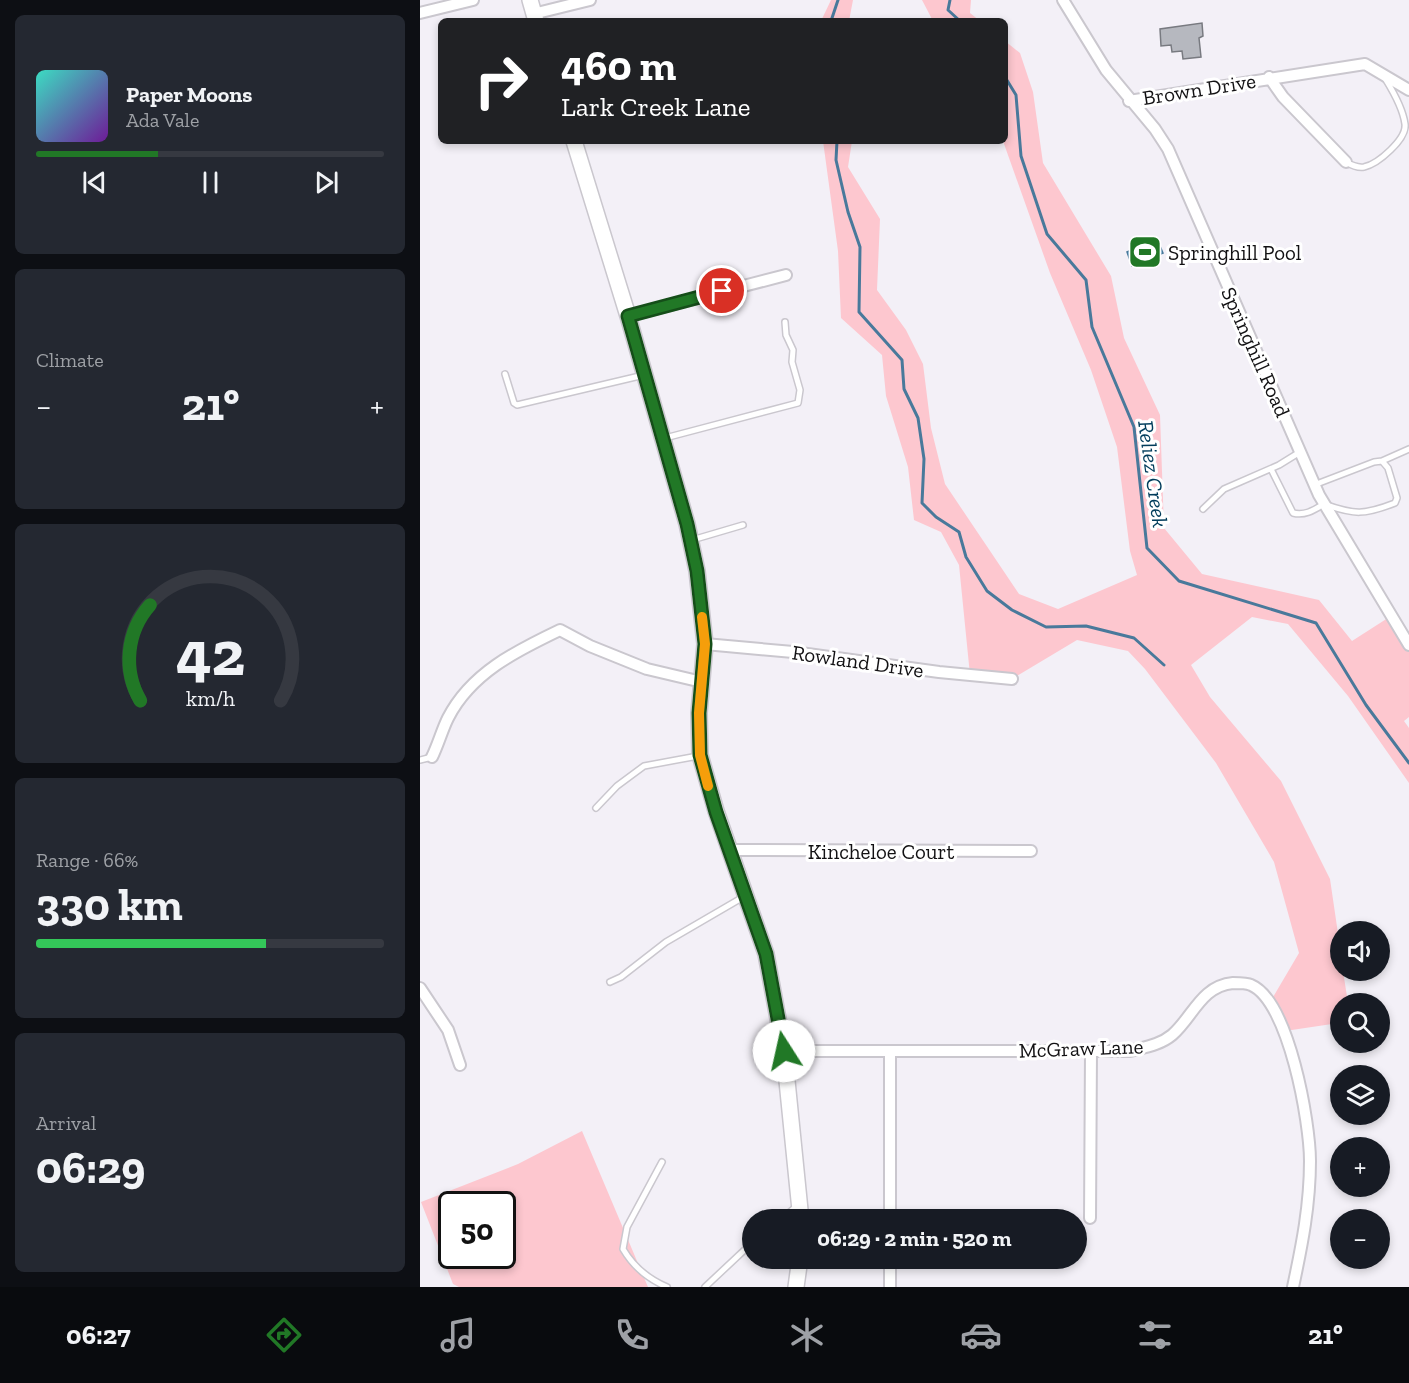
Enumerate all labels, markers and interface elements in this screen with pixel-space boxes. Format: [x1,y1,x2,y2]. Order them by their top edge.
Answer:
text: 460 m [561,40,676,91]
icon: right [462,42,540,120]
street label: Brown Drive [1141,68,1258,110]
text: Paper Moons [126,81,252,108]
text: Lark Creek Lane [561,91,750,123]
text: Ada Vale [126,108,199,132]
icon: previous [78,166,111,199]
icon: pause [194,166,227,199]
icon: next [310,166,343,199]
sports icon: Springhill Pool [1127,234,1163,270]
place label: Springhill Pool [1168,240,1302,265]
pin [696,265,747,316]
icon: arrive [705,274,738,307]
street label: Springhill Road [1216,283,1296,421]
text: Climate [36,348,104,372]
text: 21° [182,378,240,432]
text: − [36,386,51,425]
text: + [370,386,384,425]
water label: Reliez Creek [1132,419,1174,530]
text: 42 [175,616,245,691]
street label: Rowland Drive [791,639,926,683]
text: km/h [186,686,234,711]
street label: Kincheloe Court [808,839,954,864]
text: Range · 66% [36,848,138,872]
text: 330 km [36,878,183,932]
map controls [1330,921,1390,1269]
button: sound [1330,921,1390,981]
button: search [1330,993,1390,1053]
position arrow [752,1019,816,1083]
street label: McGraw Lane [1018,1033,1144,1063]
button: layers [1330,1065,1390,1125]
text: Arrival [36,1111,96,1135]
button: + [1330,1137,1390,1197]
text: 06:29 [36,1141,145,1195]
speed limit sign: 50 [438,1191,516,1269]
button: − [1330,1209,1390,1269]
text: 06:29 · 2 min · 520 m [817,1225,1012,1252]
icon: directions [263,1314,305,1356]
icon: music [437,1314,479,1356]
icon: phone [611,1314,653,1356]
icon: climate [786,1314,828,1356]
icon: car [960,1314,1002,1356]
icon: filters [1134,1314,1176,1356]
text: 06:27 [66,1319,131,1351]
text: 21° [1308,1319,1343,1351]

